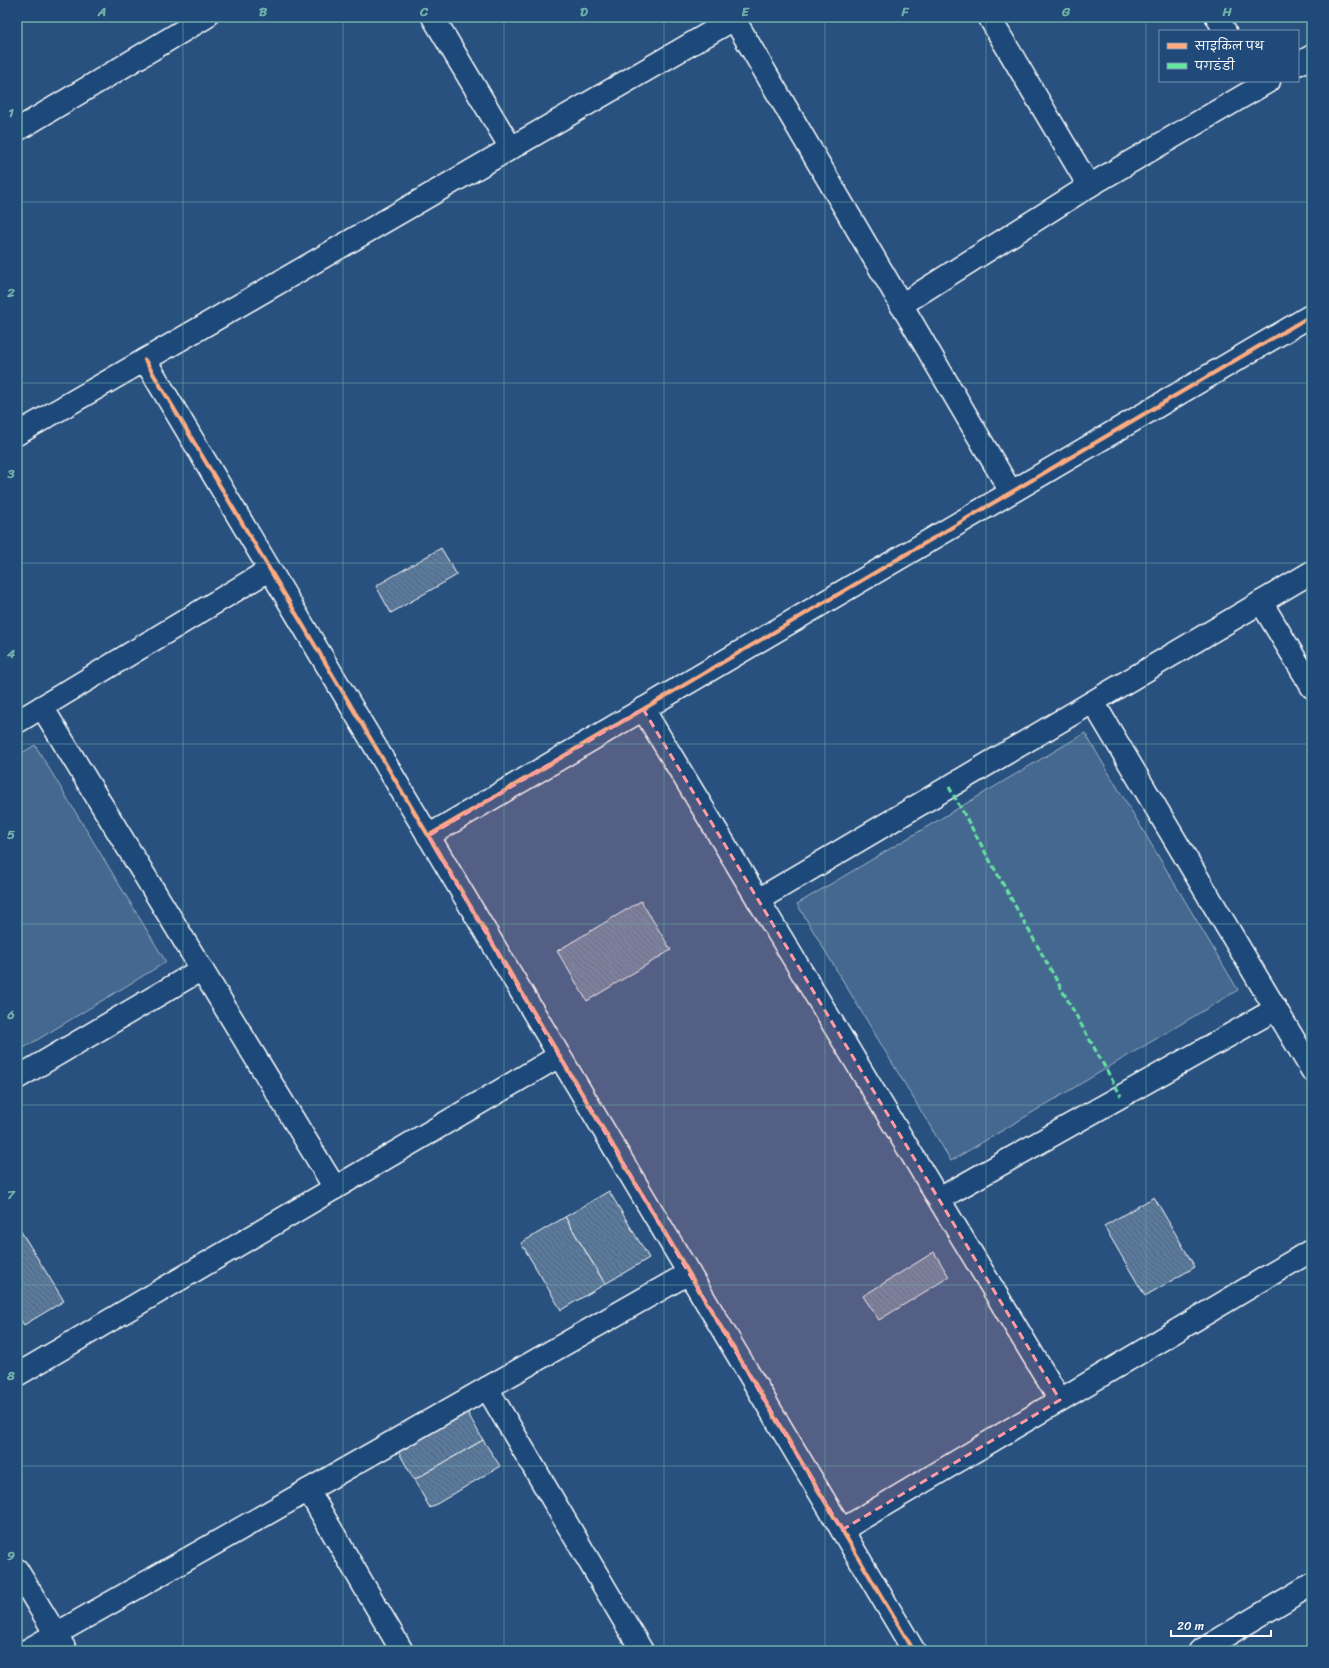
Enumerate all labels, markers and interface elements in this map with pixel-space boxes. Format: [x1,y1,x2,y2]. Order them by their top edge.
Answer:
text: A [97,0,106,23]
text: B [259,0,268,23]
text: C [419,0,429,23]
text: D [580,0,588,23]
text: E [741,0,750,23]
text: F [900,0,909,23]
text: G [1061,0,1071,23]
text: H [1221,0,1232,23]
legend [1159,30,1299,82]
text: साइकिल पथ [1194,35,1265,57]
text: पगडंडी [1194,55,1236,77]
text: 1 [8,101,14,124]
text: 2 [6,281,15,304]
text: 3 [6,462,15,485]
text: 4 [6,642,16,665]
text: 5 [7,823,15,846]
text: 6 [6,1003,15,1026]
text: 7 [7,1183,16,1206]
text: 8 [6,1364,15,1387]
text: 9 [7,1544,15,1567]
scale bar [1171,1612,1271,1638]
text: 20 m [1177,1615,1204,1637]

